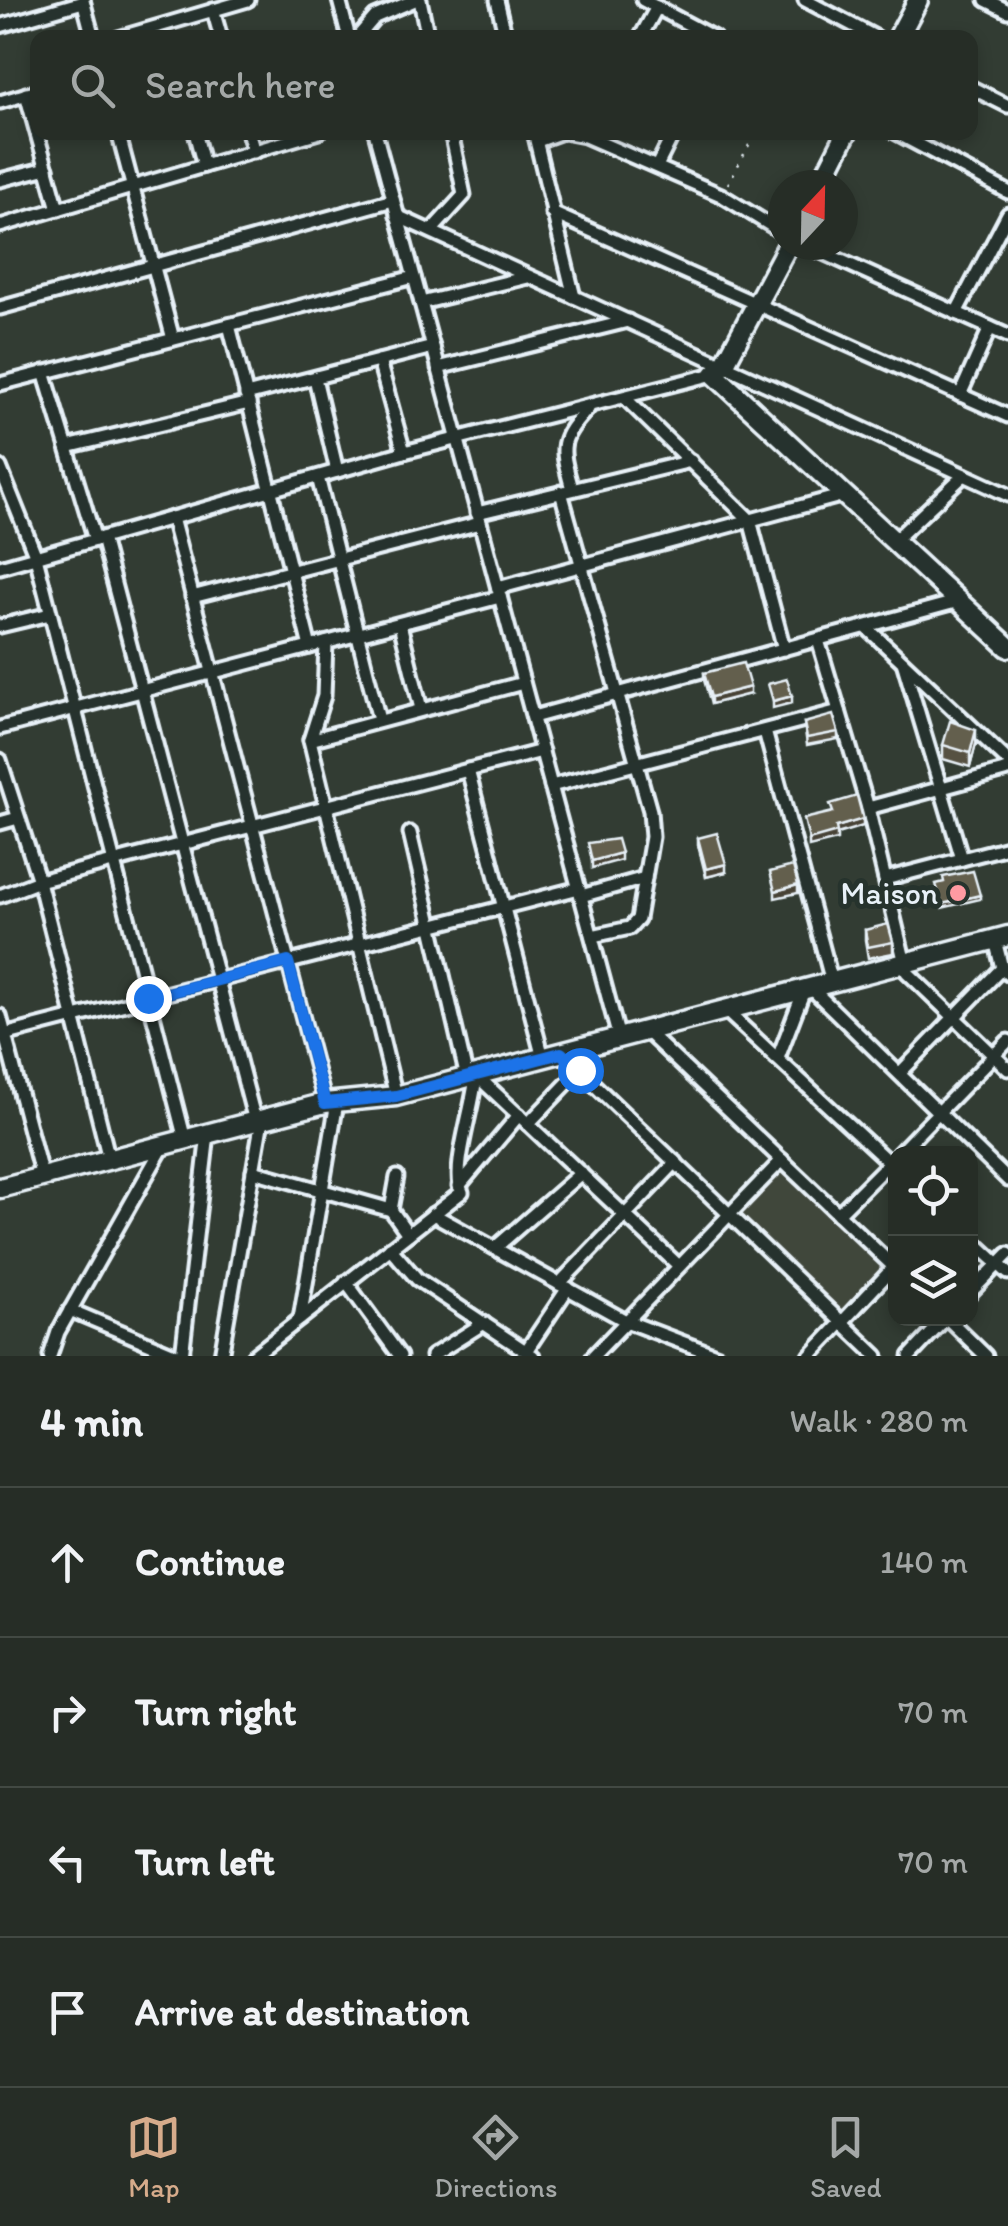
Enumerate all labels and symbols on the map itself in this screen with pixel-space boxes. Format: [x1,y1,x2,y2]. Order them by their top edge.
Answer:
north arrow [768,170,858,260]
place label: Maison [840,874,938,912]
marker: Maison [947,882,969,904]
route end [126,976,172,1022]
route start [558,1048,604,1094]

